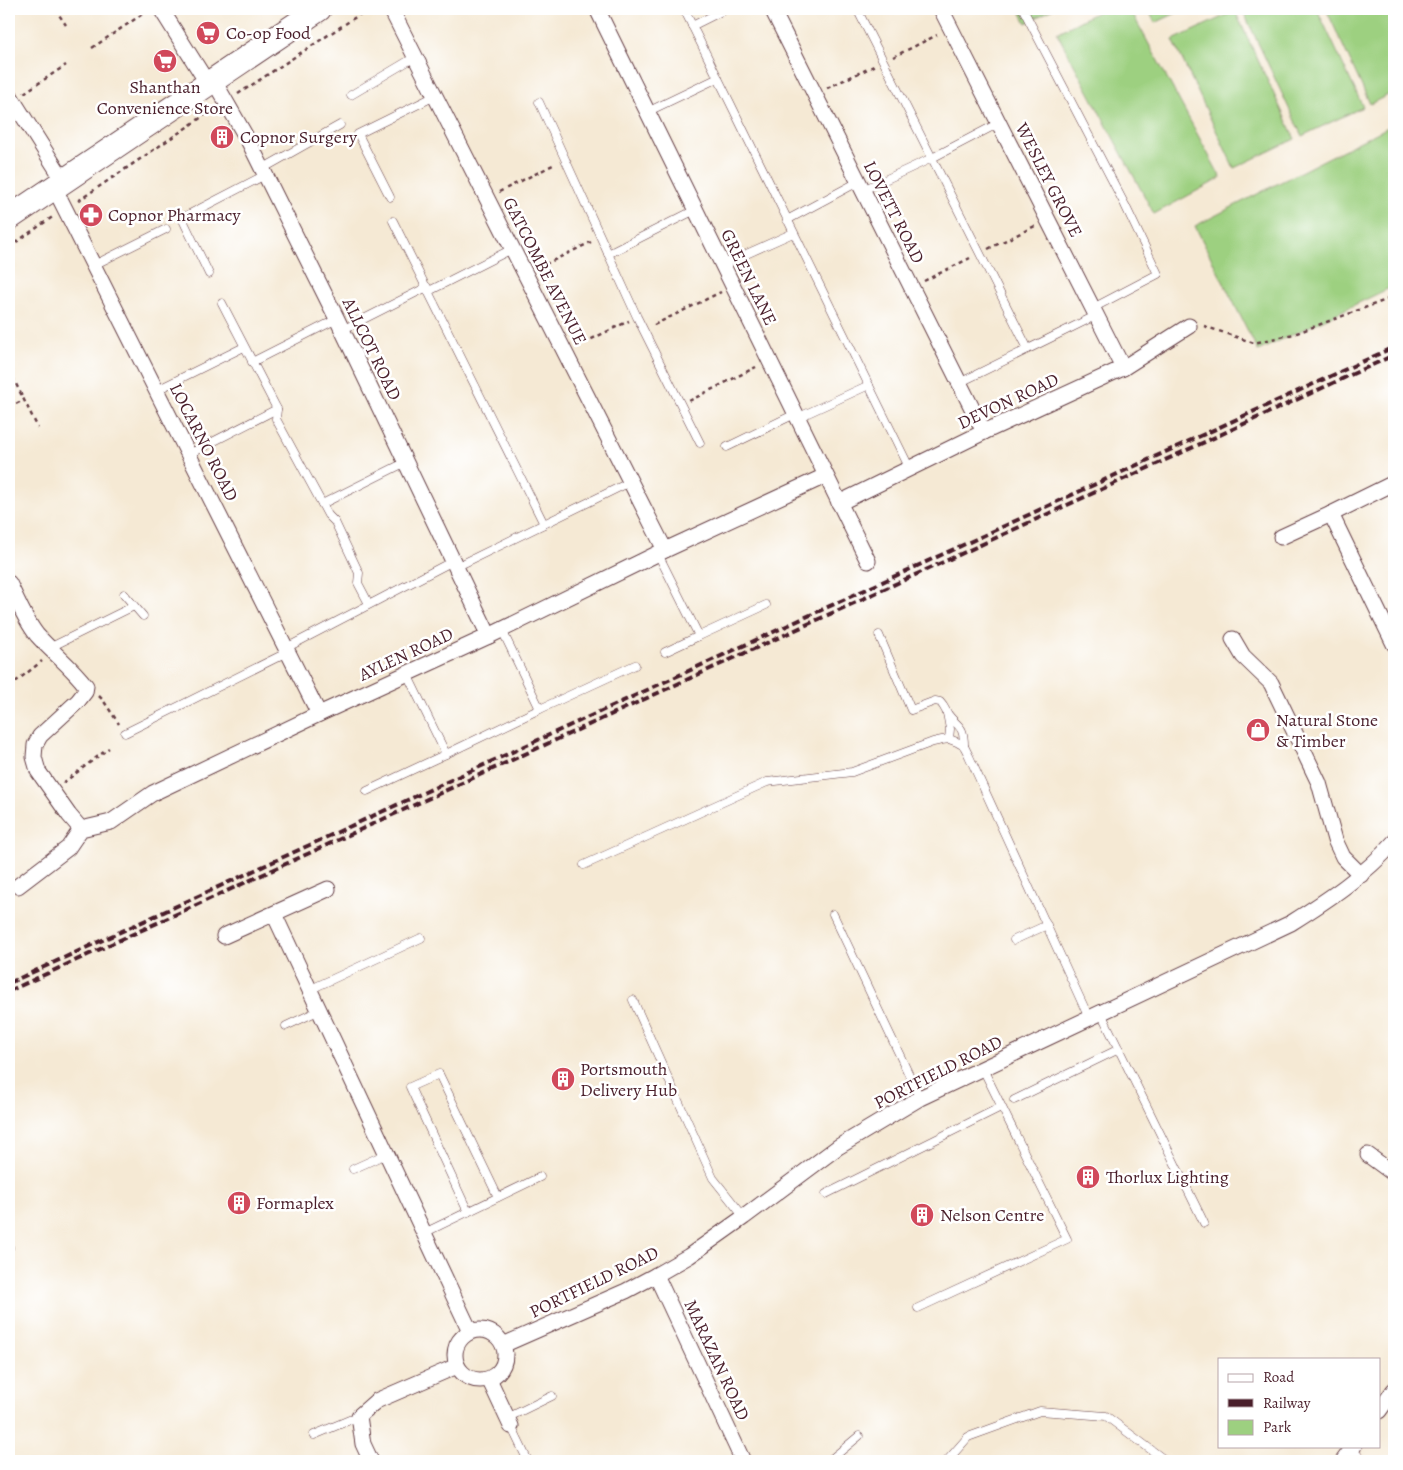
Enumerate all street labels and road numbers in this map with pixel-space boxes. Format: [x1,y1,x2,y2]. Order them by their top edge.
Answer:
street label: WESLEY GROVE [1009,118,1088,241]
street label: LOVETT ROAD [858,157,930,267]
street label: GATCOMBE AVENUE [497,193,593,349]
street label: GREEN LANE [715,225,783,329]
street label: ALLCOT ROAD [336,293,407,404]
street label: DEVON ROAD [954,367,1062,435]
street label: LOCARNO ROAD [164,379,244,505]
street label: AYLEN ROAD [354,622,457,687]
street label: PORTFIELD ROAD [870,1029,1006,1115]
street label: PORTFIELD ROAD [525,1240,663,1324]
street label: MARAZAN ROAD [678,1296,756,1424]

